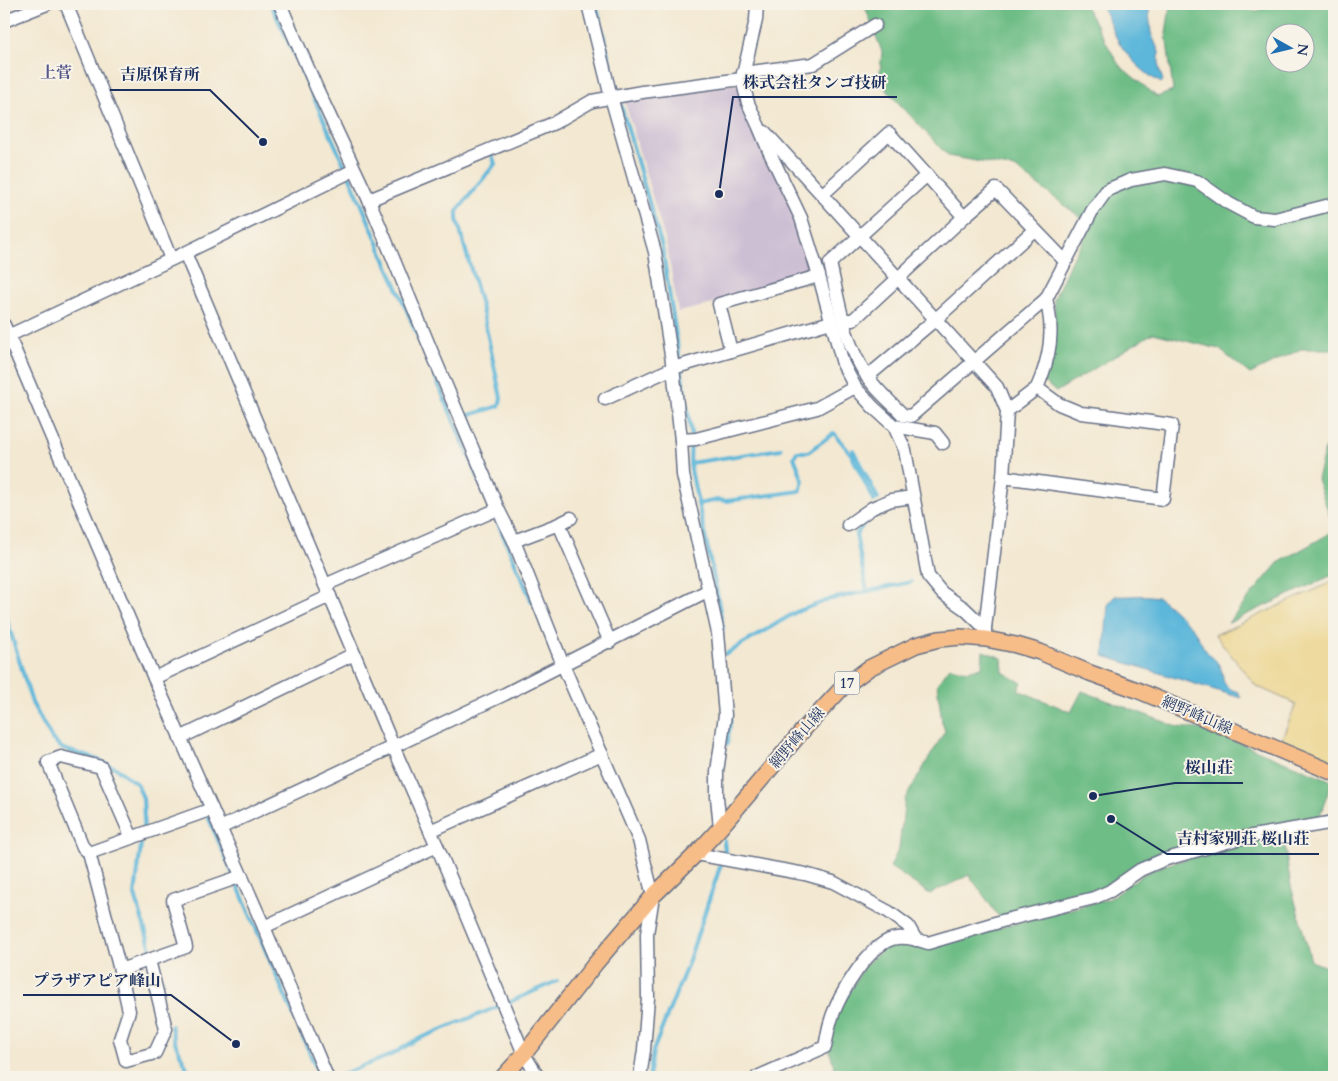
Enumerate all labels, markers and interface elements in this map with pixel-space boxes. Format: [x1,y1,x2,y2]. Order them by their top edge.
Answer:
north arrow [1266,22,1316,72]
text: N [1292,42,1313,57]
callout: 吉原保育所 [110,59,210,90]
district label: 上菅 [40,62,72,84]
text: 吉原保育所 [120,64,200,86]
callout: 株式会社タンゴ技研 [733,66,897,97]
text: 株式会社タンゴ技研 [743,72,887,94]
road number: 17 [834,671,860,694]
street label: 網野峰山線 [1159,691,1235,739]
street label: 網野峰山線 [765,703,829,773]
callout: 桜山荘 [1175,752,1243,783]
text: 桜山荘 [1185,757,1233,779]
callout: 吉村家別荘 桜山荘 [1167,823,1319,854]
text: 吉村家別荘 桜山荘 [1177,828,1309,850]
callout: プラザアピア峰山 [23,964,171,995]
text: プラザアピア峰山 [33,970,161,992]

